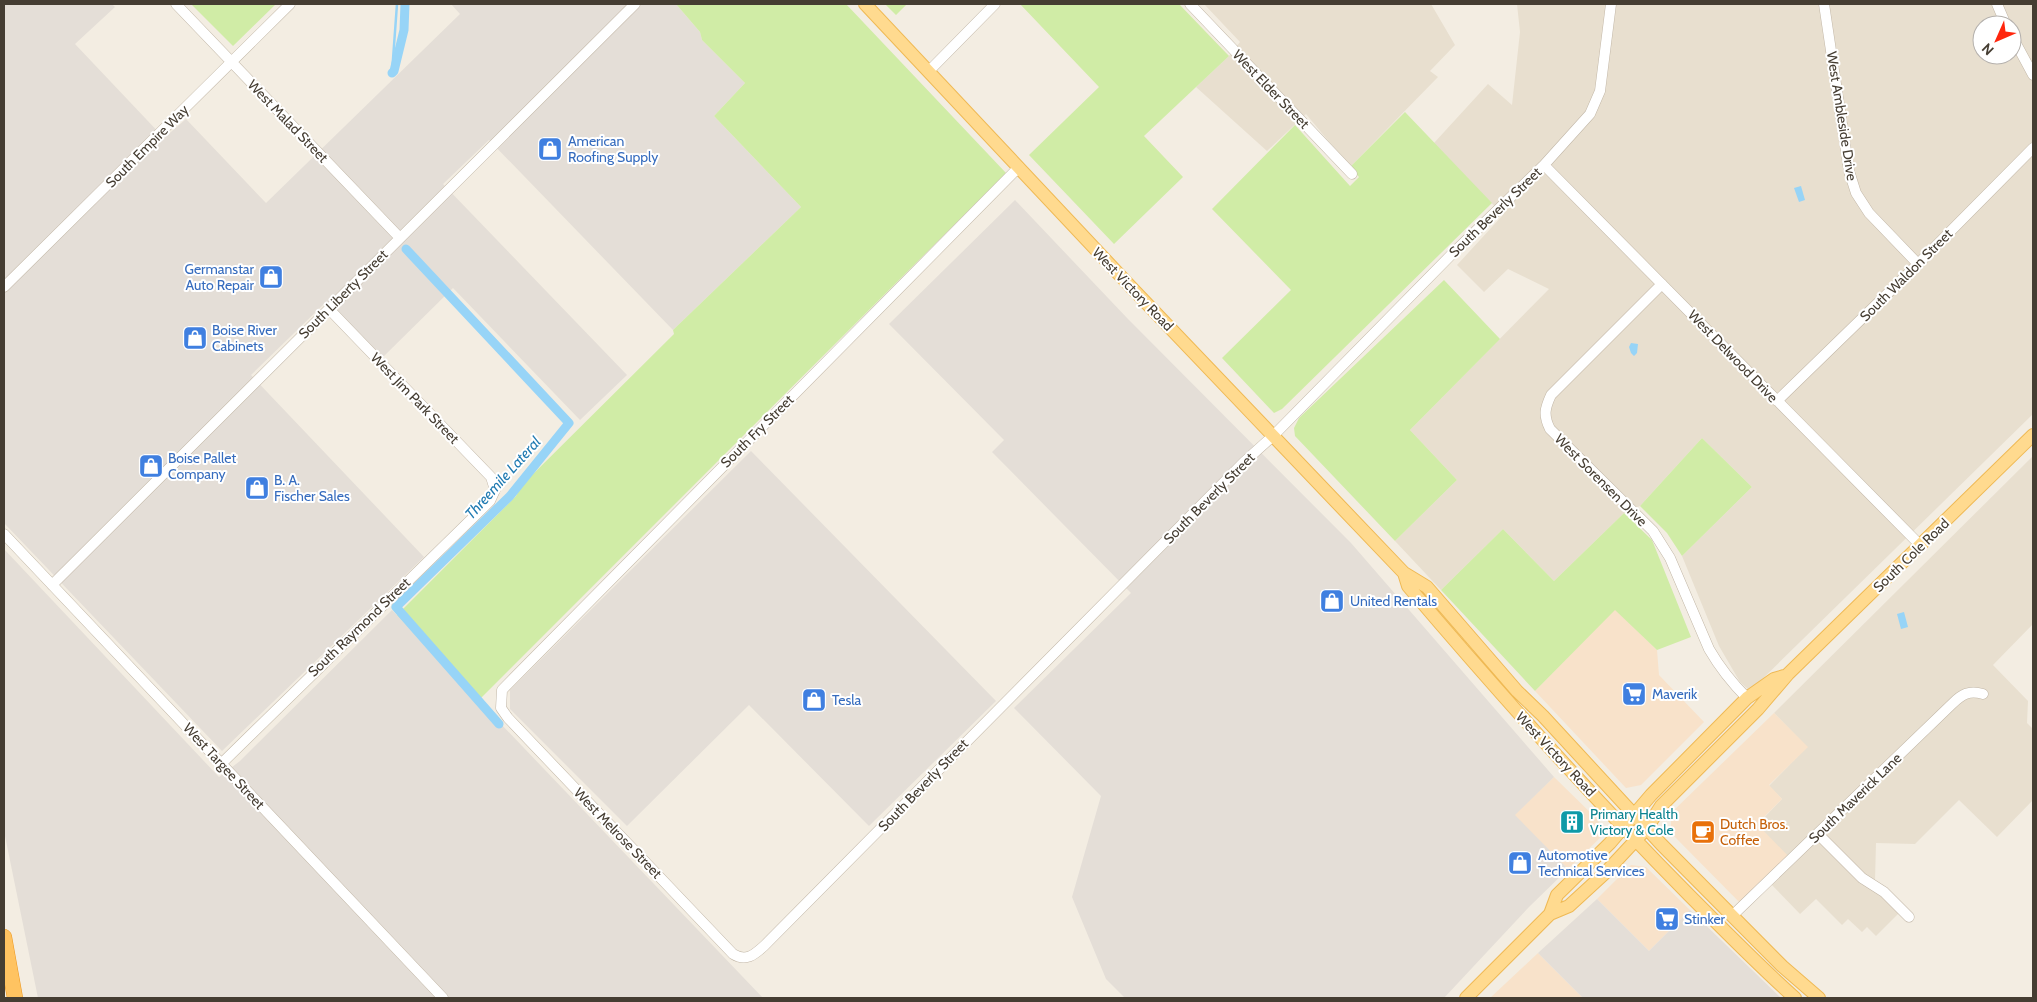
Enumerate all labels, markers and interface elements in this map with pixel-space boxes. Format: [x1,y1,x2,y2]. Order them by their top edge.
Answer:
north arrow [1972,15,2022,65]
text: N [1978,39,1998,59]
street label: West Elder Street [1229,46,1313,133]
street label: West Ambleside Drive [1823,50,1861,182]
street label: West Malad Street [244,76,332,166]
street label: South Empire Way [102,101,192,191]
place label: American Roofing Supply [568,132,658,166]
shop icon: American Roofing Supply [537,136,563,162]
street label: South Beverly Street [1445,163,1545,261]
street label: South Waldon Street [1856,225,1956,325]
street label: West Victory Road [1089,243,1177,335]
street label: South Liberty Street [295,245,392,342]
place label: Germanstar Auto Repair [185,260,255,294]
shop icon: Germanstar Auto Repair [258,264,284,290]
street label: West Delwood Drive [1684,306,1782,406]
place label: Boise River Cabinets [212,321,277,355]
shop icon: Boise River Cabinets [182,325,208,351]
street label: West Jim Park Street [367,349,463,448]
street label: South Fry Street [717,391,797,471]
street label: West Sorensen Drive [1551,430,1651,530]
water label: Threemile Lateral [461,433,545,523]
street label: South Beverly Street [1160,448,1259,547]
place label: Boise Pallet Company [168,449,236,483]
shop icon: Boise Pallet Company [138,453,164,479]
place label: B. A. Fischer Sales [274,471,350,505]
shop icon: B. A. Fischer Sales [244,475,270,501]
street label: South Cole Road [1869,514,1953,596]
street label: South Raymond Street [304,573,414,680]
shop icon: United Rentals [1319,588,1345,614]
place label: United Rentals [1350,592,1437,610]
supermarket icon: Maverik [1621,681,1647,707]
place label: Maverik [1652,685,1698,703]
shop icon: Tesla [801,687,827,713]
place label: Tesla [832,691,862,709]
street label: West Victory Road [1512,708,1600,800]
street label: West Targee Street [179,719,269,813]
street label: South Beverly Street [874,735,972,835]
street label: South Maverick Lane [1805,749,1905,847]
street label: West Melrose Street [570,784,666,882]
place label: Primary Health Victory & Cole [1590,805,1678,839]
building icon: Primary Health Victory & Cole [1559,809,1585,835]
place label: Dutch Bros. Coffee [1720,815,1788,849]
cafe icon: Dutch Bros. Coffee [1690,819,1716,845]
place label: Automotive Technical Services [1538,846,1645,880]
shop icon: Automotive Technical Services [1507,850,1533,876]
supermarket icon: Stinker [1654,906,1680,932]
place label: Stinker [1684,910,1726,928]

